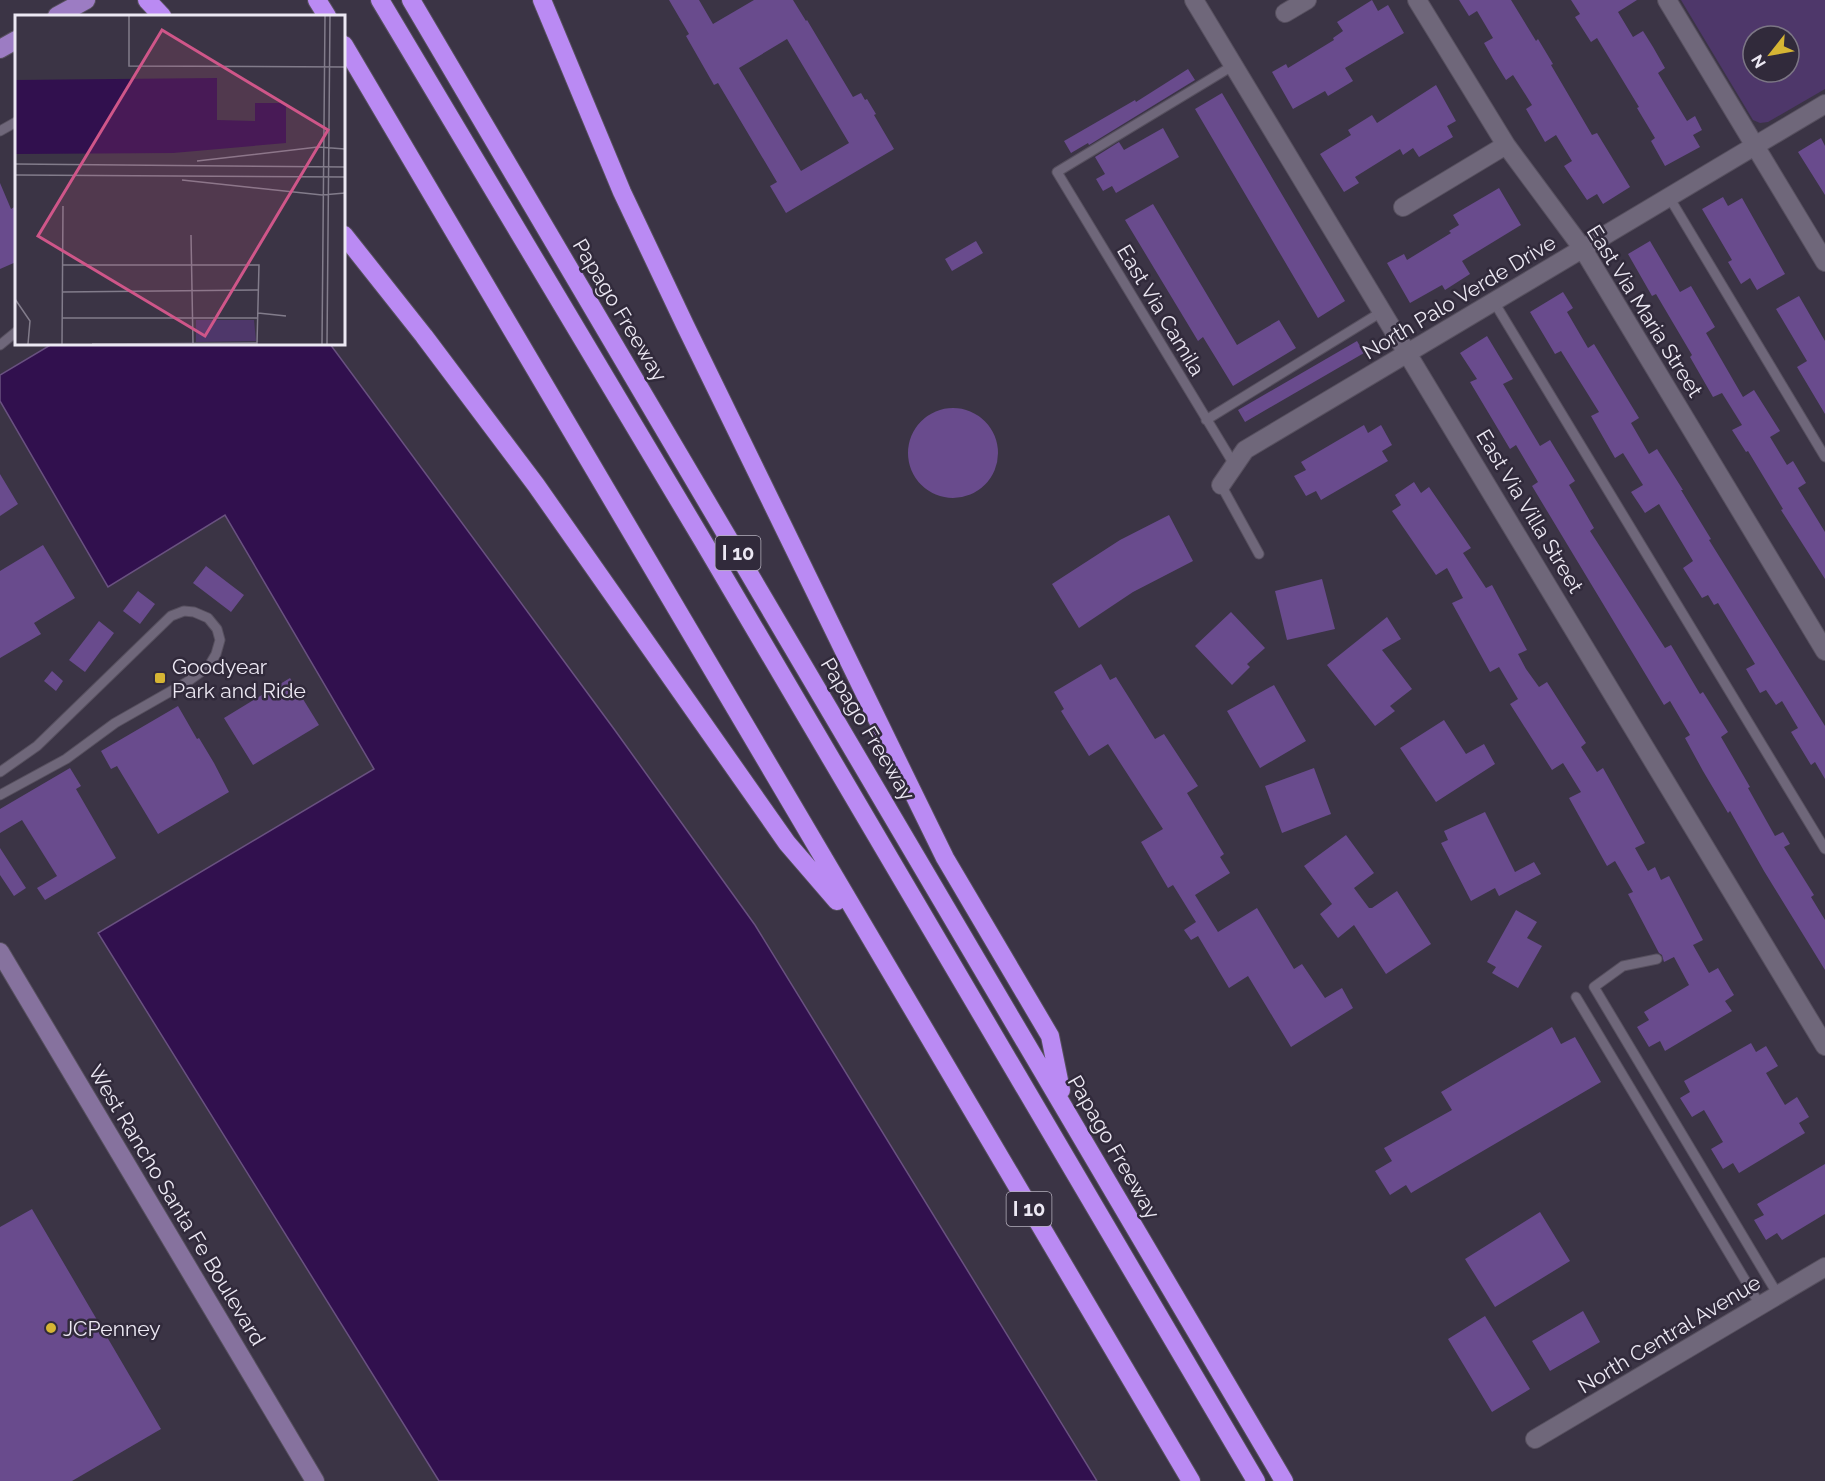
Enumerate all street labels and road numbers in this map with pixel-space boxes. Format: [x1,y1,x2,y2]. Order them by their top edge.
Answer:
street label: East Via Maria Street [1582,220,1708,402]
street label: North Palo Verde Drive [1358,229,1560,365]
street label: Papago Freeway [568,234,672,386]
street label: East Via Camila [1112,240,1210,380]
street label: East Via Villa Street [1471,425,1589,597]
road number: I 10 [716,536,760,570]
street label: Papago Freeway [816,653,920,805]
street label: West Rancho Santa Fe Boulevard [83,1060,271,1350]
street label: Papago Freeway [1063,1071,1165,1223]
road number: I 10 [1006,1192,1052,1226]
street label: North Central Avenue [1573,1270,1765,1398]

